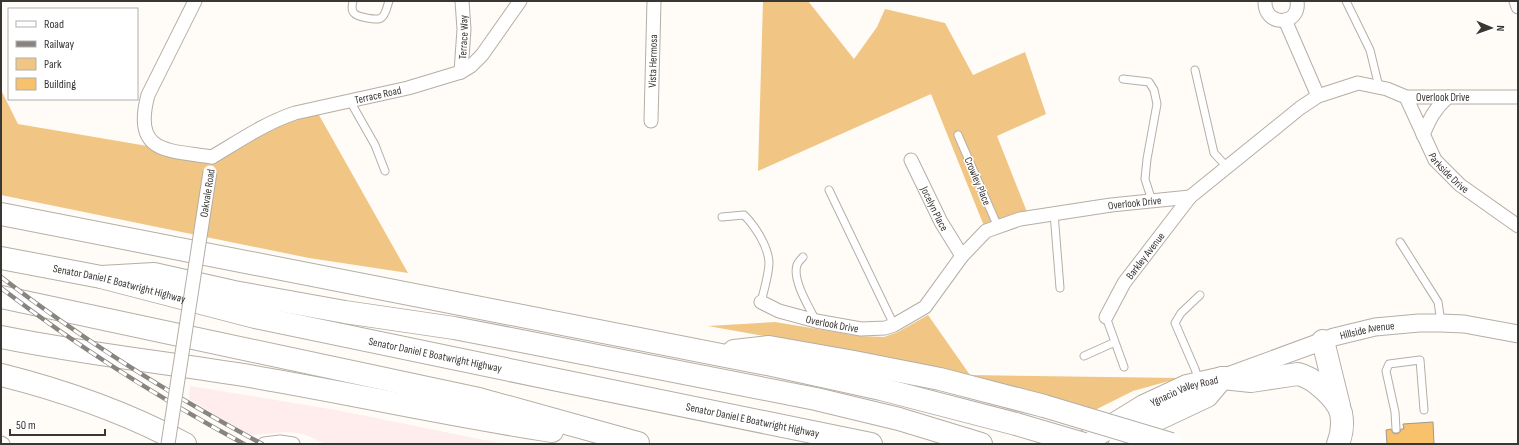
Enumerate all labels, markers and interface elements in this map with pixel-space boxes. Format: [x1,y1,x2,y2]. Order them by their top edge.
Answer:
legend [8,8,138,100]
north arrow [1471,8,1511,48]
street label: Terrace Way [456,14,471,60]
text: Road [44,17,64,32]
text: N [1494,25,1507,32]
street label: Vista Hermosa [646,34,660,88]
text: Railway [44,37,75,52]
text: Park [44,57,62,72]
text: Building [44,77,76,92]
street label: Terrace Road [353,84,403,107]
street label: Overlook Drive [1416,91,1470,104]
street label: Parkside Drive [1426,151,1471,196]
street label: Crowley Place [962,155,993,207]
street label: Oakvale Road [197,168,218,218]
street label: Jocelyn Place [917,183,951,234]
street label: Overlook Drive [1107,194,1162,212]
street label: Barkley Avenue [1123,230,1168,282]
street label: Senator Daniel E Boatwright Highway [52,262,188,306]
street label: Overlook Drive [804,313,860,335]
street label: Hillside Avenue [1339,319,1395,342]
street label: Senator Daniel E Boatwright Highway [367,335,504,375]
street label: Ygnacio Valley Road [1148,373,1220,409]
street label: Senator Daniel E Boatwright Highway [685,400,821,440]
scale bar [10,411,105,437]
text: 50 m [16,418,36,433]

